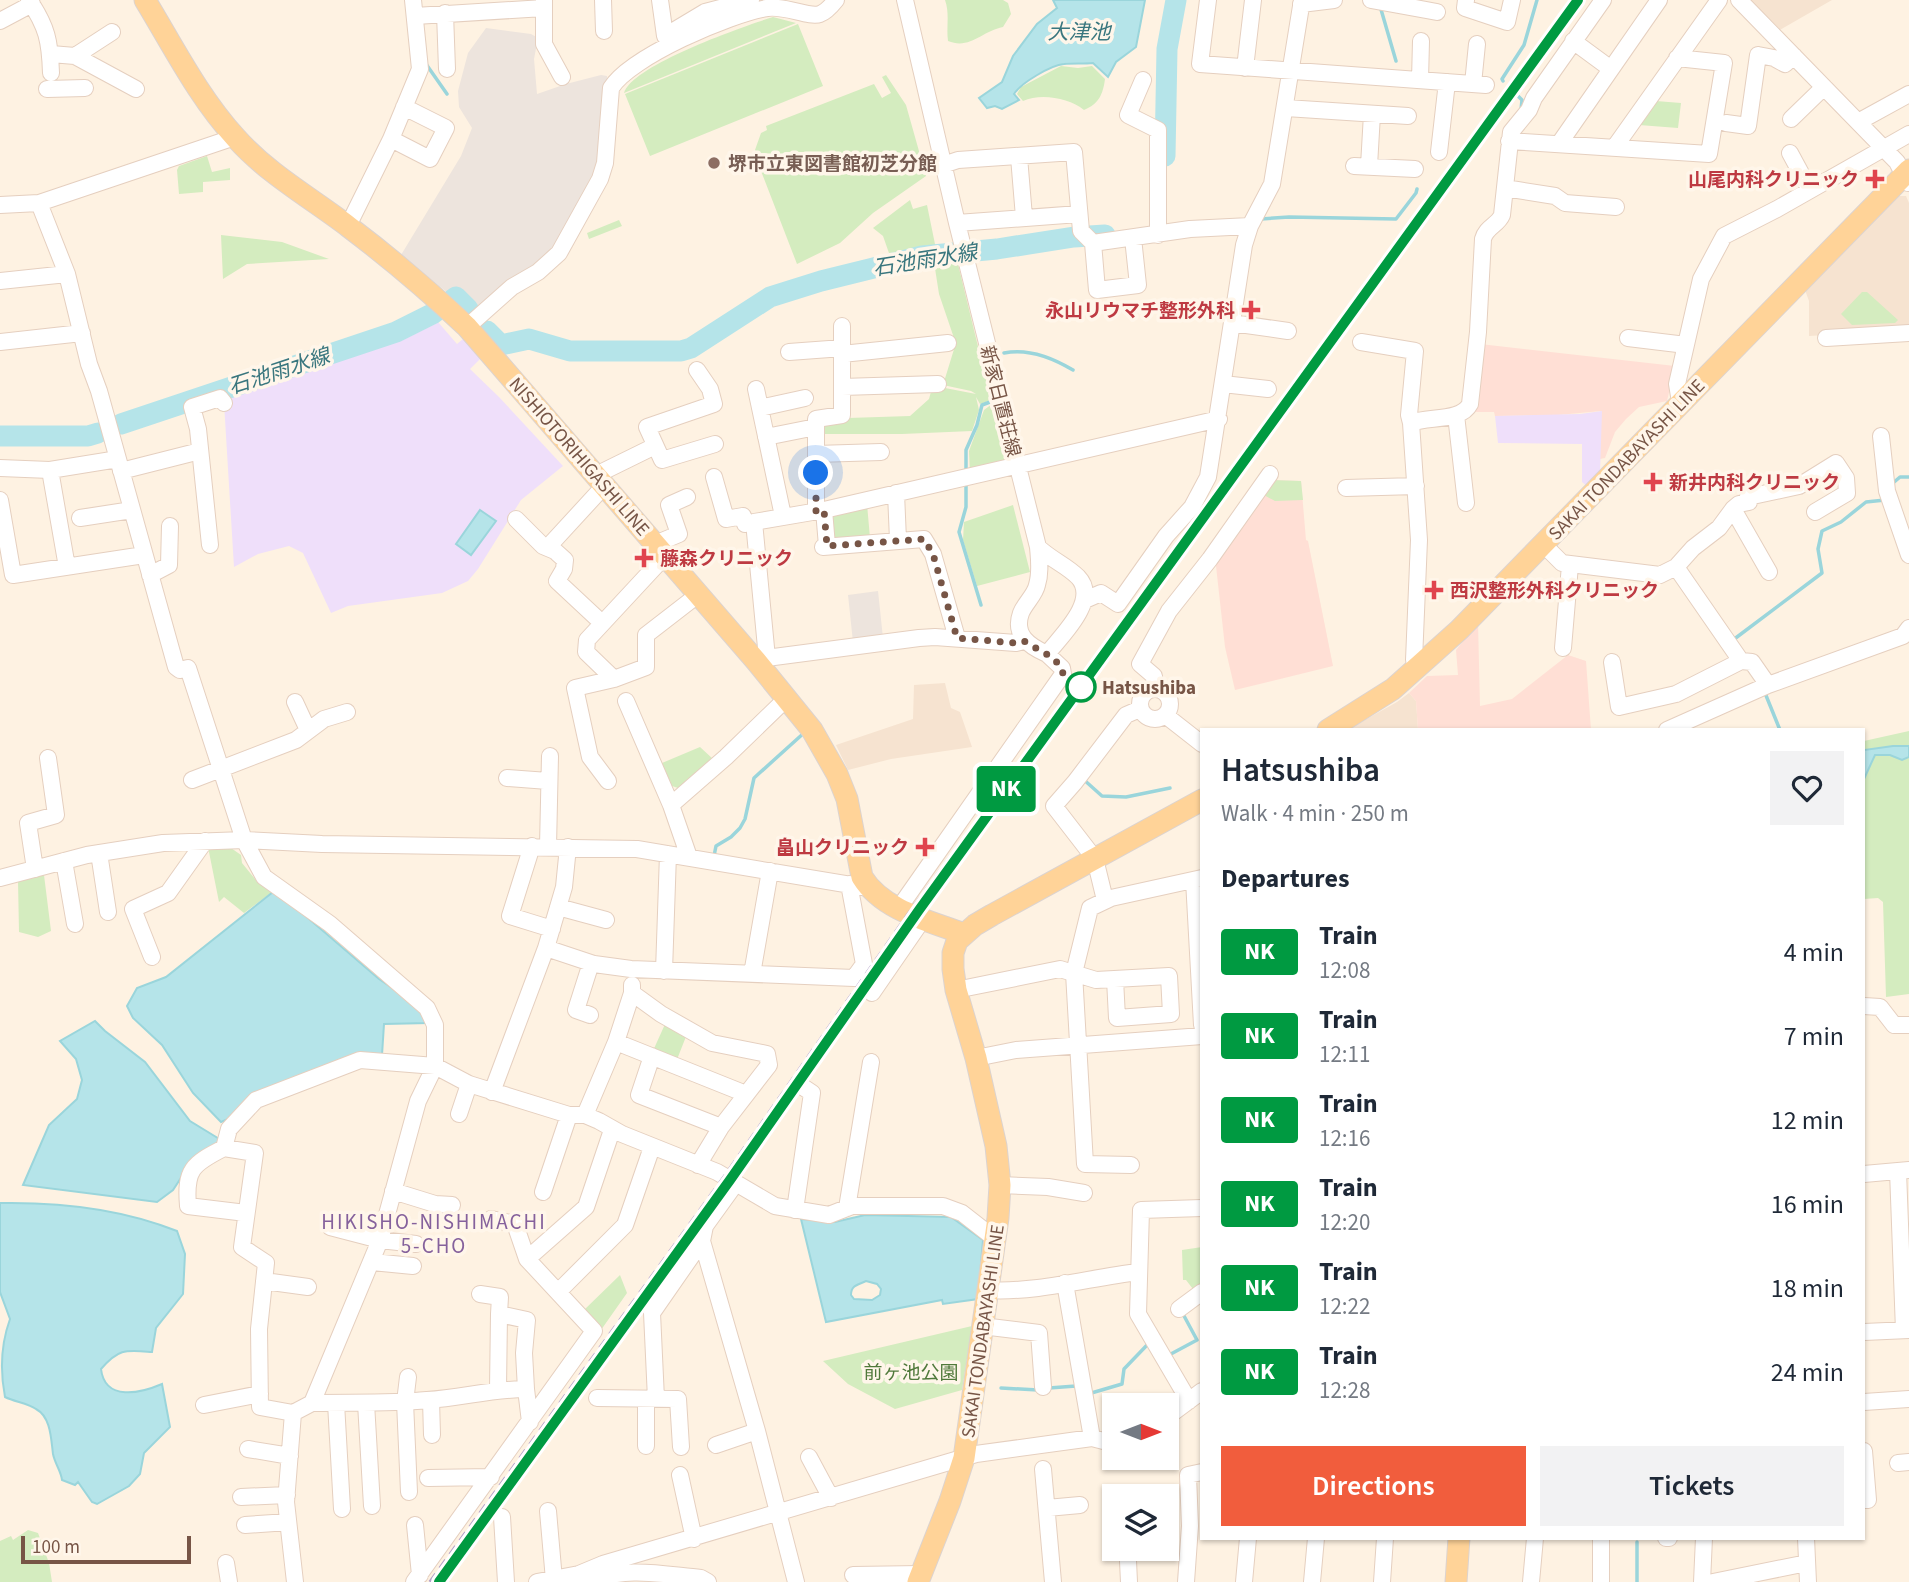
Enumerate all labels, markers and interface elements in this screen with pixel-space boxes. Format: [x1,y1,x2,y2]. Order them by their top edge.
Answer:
water label: 大津池 [1048,17,1112,47]
place label: 堺市立東図書館初芝分館 [728,151,937,178]
marker: 堺市立東図書館初芝分館 [706,155,722,171]
place label: 山尾内科クリニック [1688,167,1859,194]
marker: 山尾内科クリニック [1865,169,1885,189]
water label: 石池雨水線 [871,237,982,283]
place label: 永山リウマチ整形外科 [1045,298,1235,325]
marker: 永山リウマチ整形外科 [1241,300,1261,320]
water label: 石池雨水線 [224,340,336,401]
street label: 新家日置荘線 [973,343,1026,460]
street label: NISHIOTORIHIGASHI LINE [502,372,655,542]
street label: SAKAI TONDABAYASHI LINE [1543,373,1711,547]
your location [798,455,833,490]
place label: 新井内科クリニック [1669,470,1840,497]
marker: 新井内科クリニック [1643,472,1663,492]
place label: 藤森クリニック [660,546,793,573]
marker: 藤森クリニック [634,548,654,568]
place label: 西沢整形外科クリニック [1450,578,1659,605]
marker: 西沢整形外科クリニック [1424,580,1444,600]
marker: Hatsushiba [1066,672,1096,702]
place label: Hatsushiba [1102,675,1196,702]
text: Hatsushiba [1221,747,1380,794]
button: heart [1770,751,1844,825]
line badge: NK [974,766,1038,812]
text: NK [991,771,1021,806]
text: Walk · 4 min · 250 m [1221,797,1409,830]
place label: 畠山クリニック [776,835,909,862]
marker: 畠山クリニック [915,837,935,857]
text: Departures [1221,860,1349,897]
text: Train [1319,917,1378,954]
text: NK [1244,934,1275,969]
text: 4 min [1784,934,1844,971]
text: 12:08 [1319,954,1370,987]
text: Train [1319,1001,1378,1038]
text: NK [1244,1018,1275,1053]
text: 7 min [1784,1018,1844,1055]
text: 12:11 [1319,1038,1370,1071]
text: Train [1319,1085,1378,1122]
text: NK [1244,1102,1275,1137]
text: 12 min [1771,1102,1844,1139]
text: 12:16 [1319,1122,1370,1155]
text: Train [1319,1169,1378,1206]
text: NK [1244,1186,1275,1221]
text: 16 min [1771,1186,1844,1223]
text: 12:20 [1319,1206,1370,1239]
district label: HIKISHO-NISHIMACHI 5-CHO [321,1207,547,1261]
street label: SAKAI TONDABAYASHI LINE [955,1223,1012,1440]
text: Train [1319,1253,1378,1290]
text: NK [1244,1270,1275,1305]
text: 18 min [1771,1270,1844,1307]
text: 12:22 [1319,1290,1370,1323]
text: Train [1319,1337,1378,1374]
text: NK [1244,1354,1275,1389]
text: 24 min [1771,1354,1844,1391]
park label: 前ヶ池公園 [863,1360,959,1387]
text: 12:28 [1319,1374,1370,1407]
north arrow [1102,1393,1180,1470]
map controls [1102,1393,1179,1561]
button: Directions [1221,1446,1526,1526]
button: Tickets [1540,1446,1844,1526]
button: layers [1102,1484,1179,1561]
scale bar [21,1533,191,1565]
text: 100 m [32,1534,80,1561]

